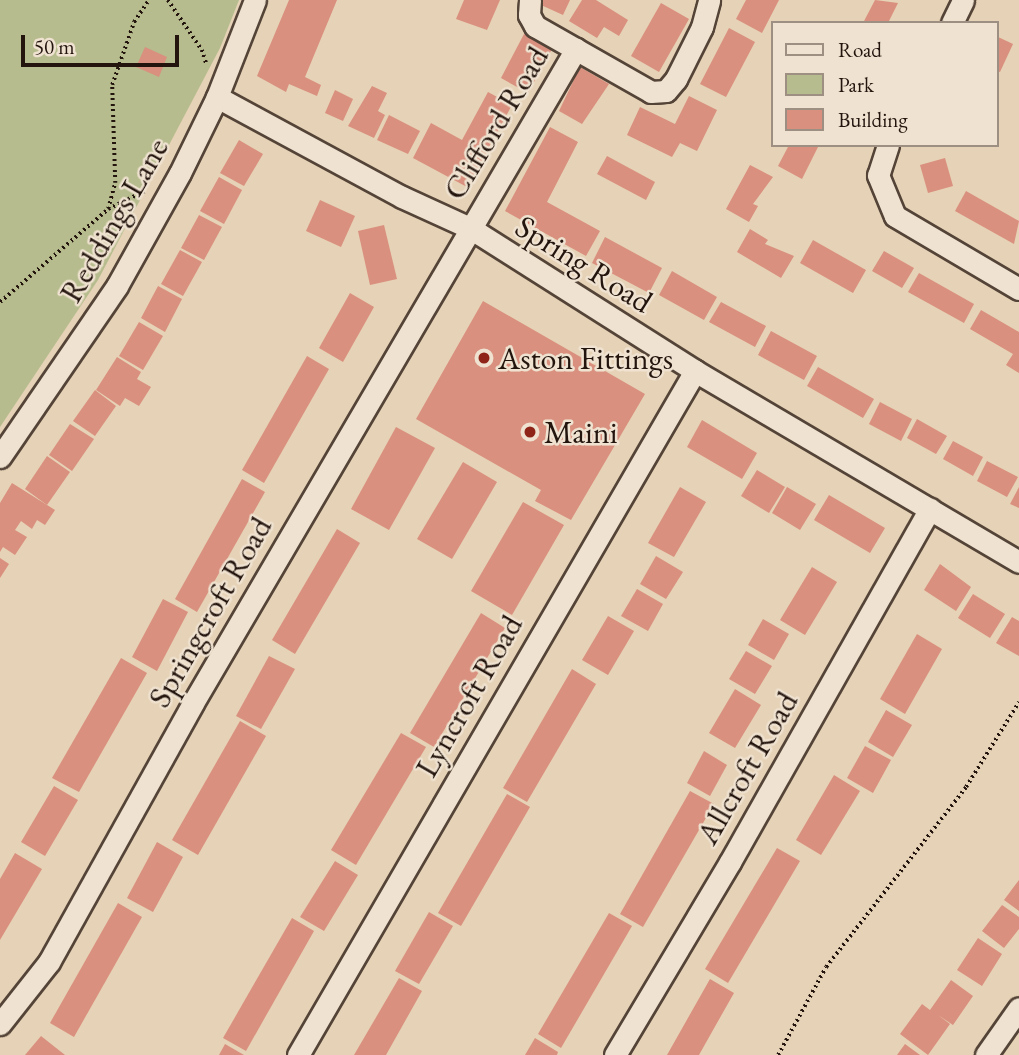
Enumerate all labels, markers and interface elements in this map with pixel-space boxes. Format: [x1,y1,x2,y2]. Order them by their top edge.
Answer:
scale bar [24,21,182,65]
legend [771,21,998,147]
text: 50 m [34,33,75,60]
text: Road [838,36,882,63]
street label: Clifford Road [435,39,557,207]
text: Park [838,71,874,98]
text: Building [838,106,908,133]
street label: Reddings Lane [51,131,177,309]
street label: Spring Road [508,207,660,321]
place label: Aston Fittings [498,339,673,377]
marker: Aston Fittings [476,350,492,366]
place label: Maini [544,413,618,451]
marker: Maini [522,424,538,440]
street label: Springcroft Road [140,510,280,714]
street label: Lyncroft Road [407,608,531,784]
street label: Allcroft Road [688,685,806,851]

